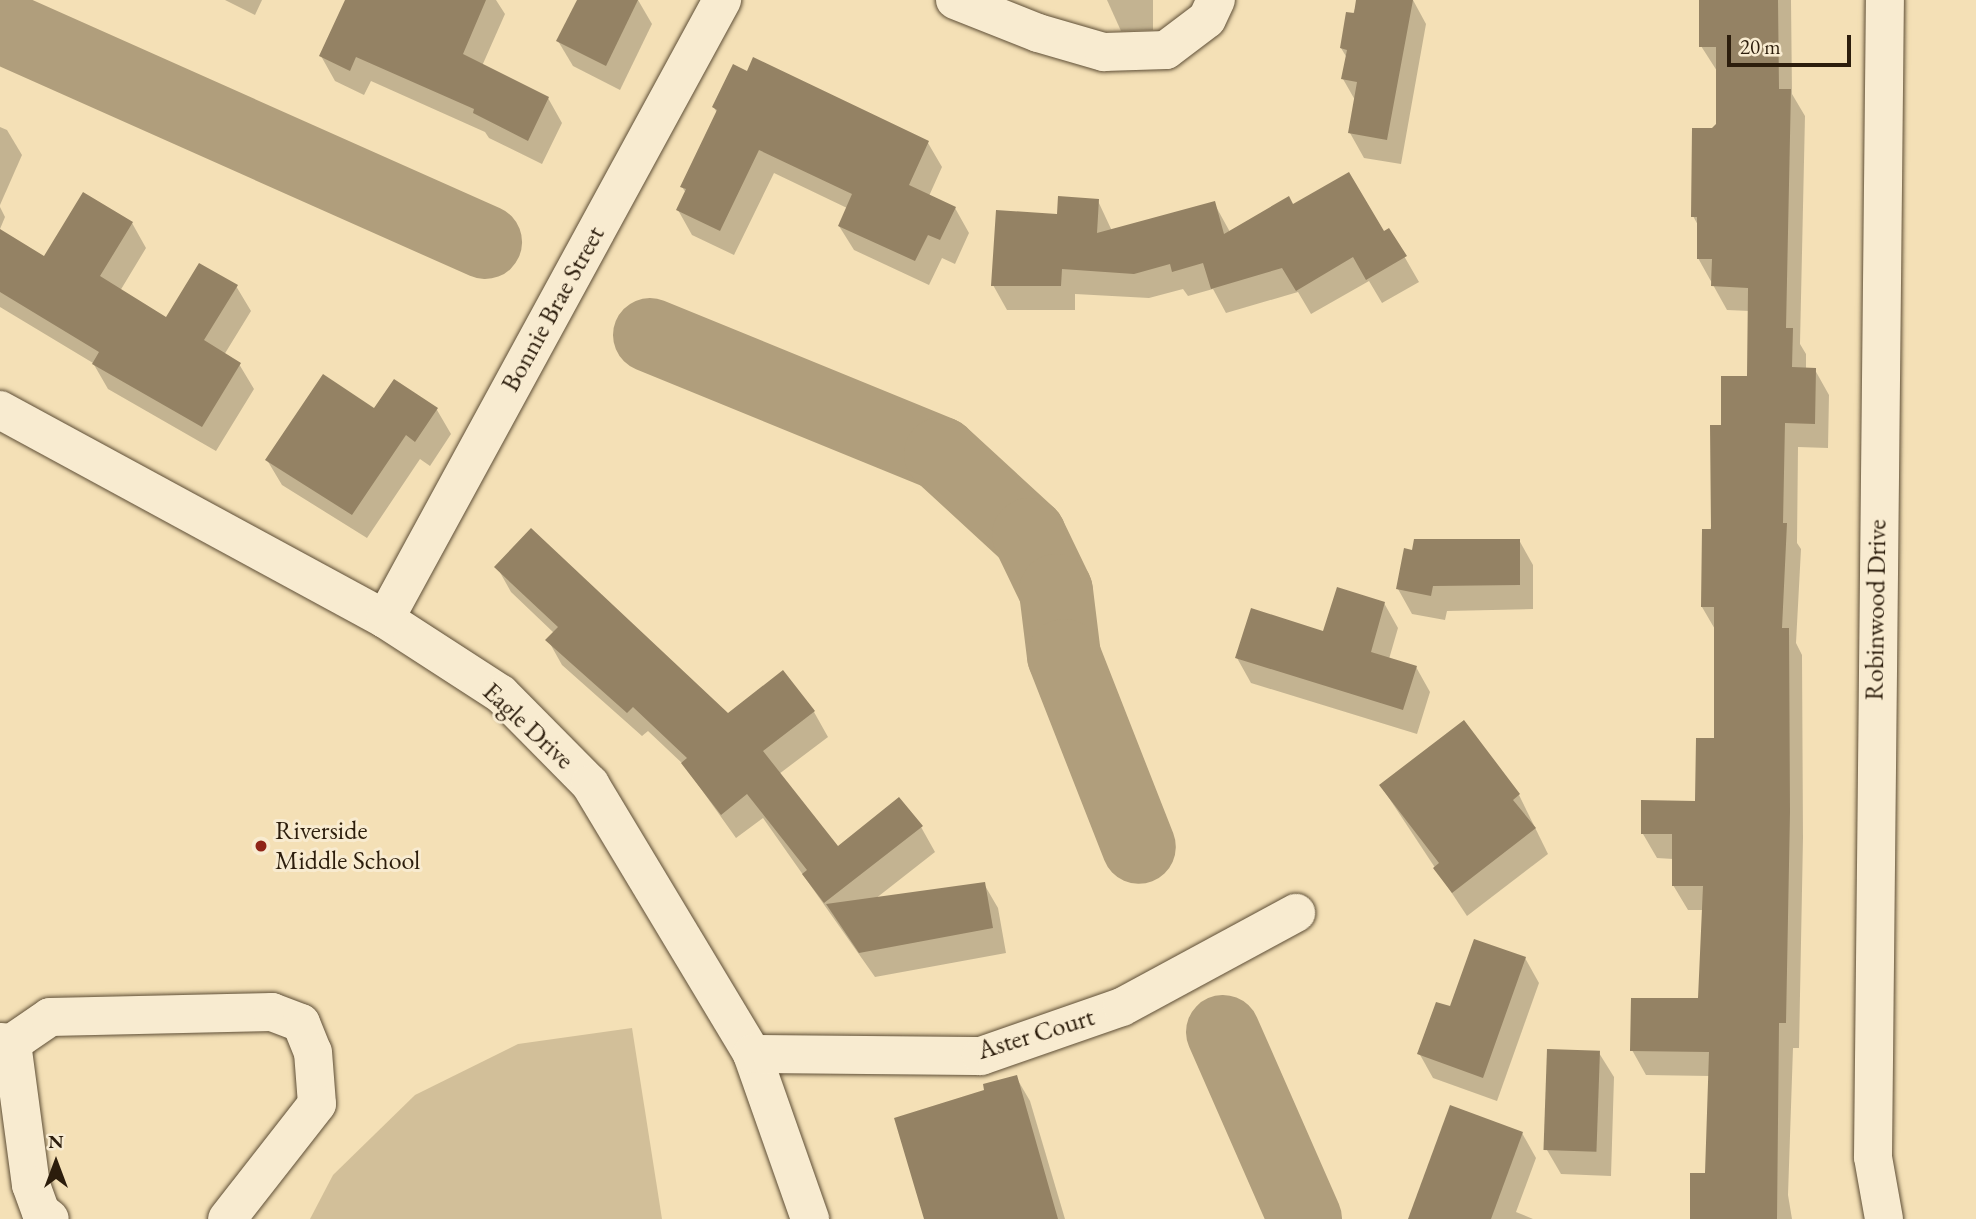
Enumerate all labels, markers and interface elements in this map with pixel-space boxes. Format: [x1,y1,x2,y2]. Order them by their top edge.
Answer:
scale bar [1731,21,1855,65]
text: 20 m [1740,33,1781,60]
street label: Bonnie Brae Street [495,221,611,397]
street label: Robinwood Drive [1859,519,1893,701]
street label: Eagle Drive [476,676,580,776]
place label: Riverside Middle School [275,815,420,876]
marker: Riverside Middle School [253,838,269,854]
street label: Aster Court [974,1001,1098,1067]
north arrow [21,1128,91,1198]
text: N [48,1129,64,1154]

